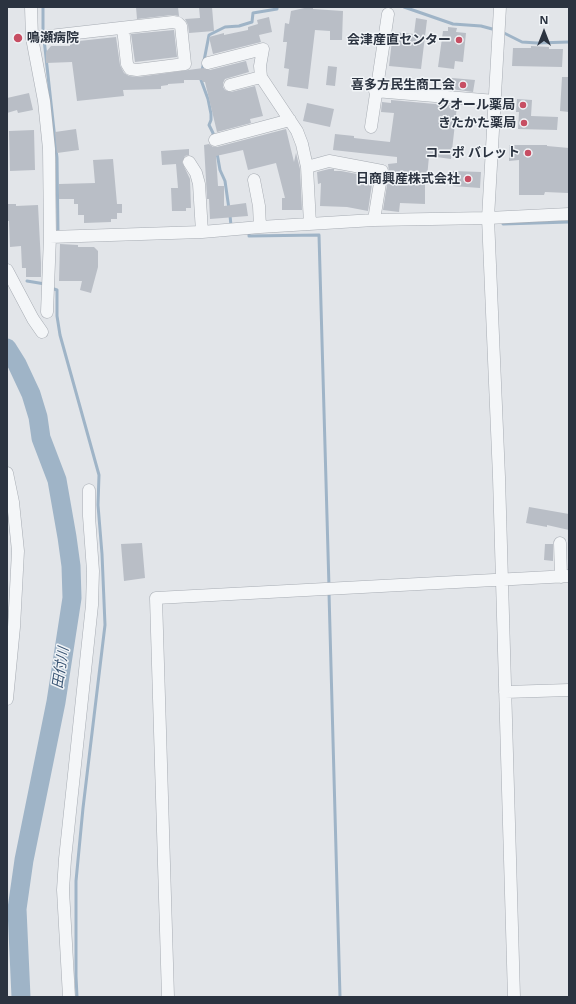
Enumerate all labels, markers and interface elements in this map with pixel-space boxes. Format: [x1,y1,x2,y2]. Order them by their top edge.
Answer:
north arrow [524,12,564,52]
text: N [540,12,548,27]
place label: 鳴瀬病院 [27,30,79,46]
marker: 鳴瀬病院 [12,32,24,44]
place label: 会津産直センター [347,32,451,48]
marker: 会津産直センター [454,35,464,45]
place label: 喜多方民生商工会 [351,77,455,93]
marker: 喜多方民生商工会 [458,80,468,90]
place label: クオール薬局 [437,97,515,113]
marker: クオール薬局 [518,100,528,110]
place label: きたかた薬局 [438,115,516,131]
marker: きたかた薬局 [519,118,529,128]
place label: コーポ バレット [426,145,520,161]
marker: コーポ バレット [523,148,533,158]
place label: 日商興産株式会社 [356,171,460,187]
marker: 日商興産株式会社 [463,174,473,184]
water label: 田付川 [49,646,73,690]

